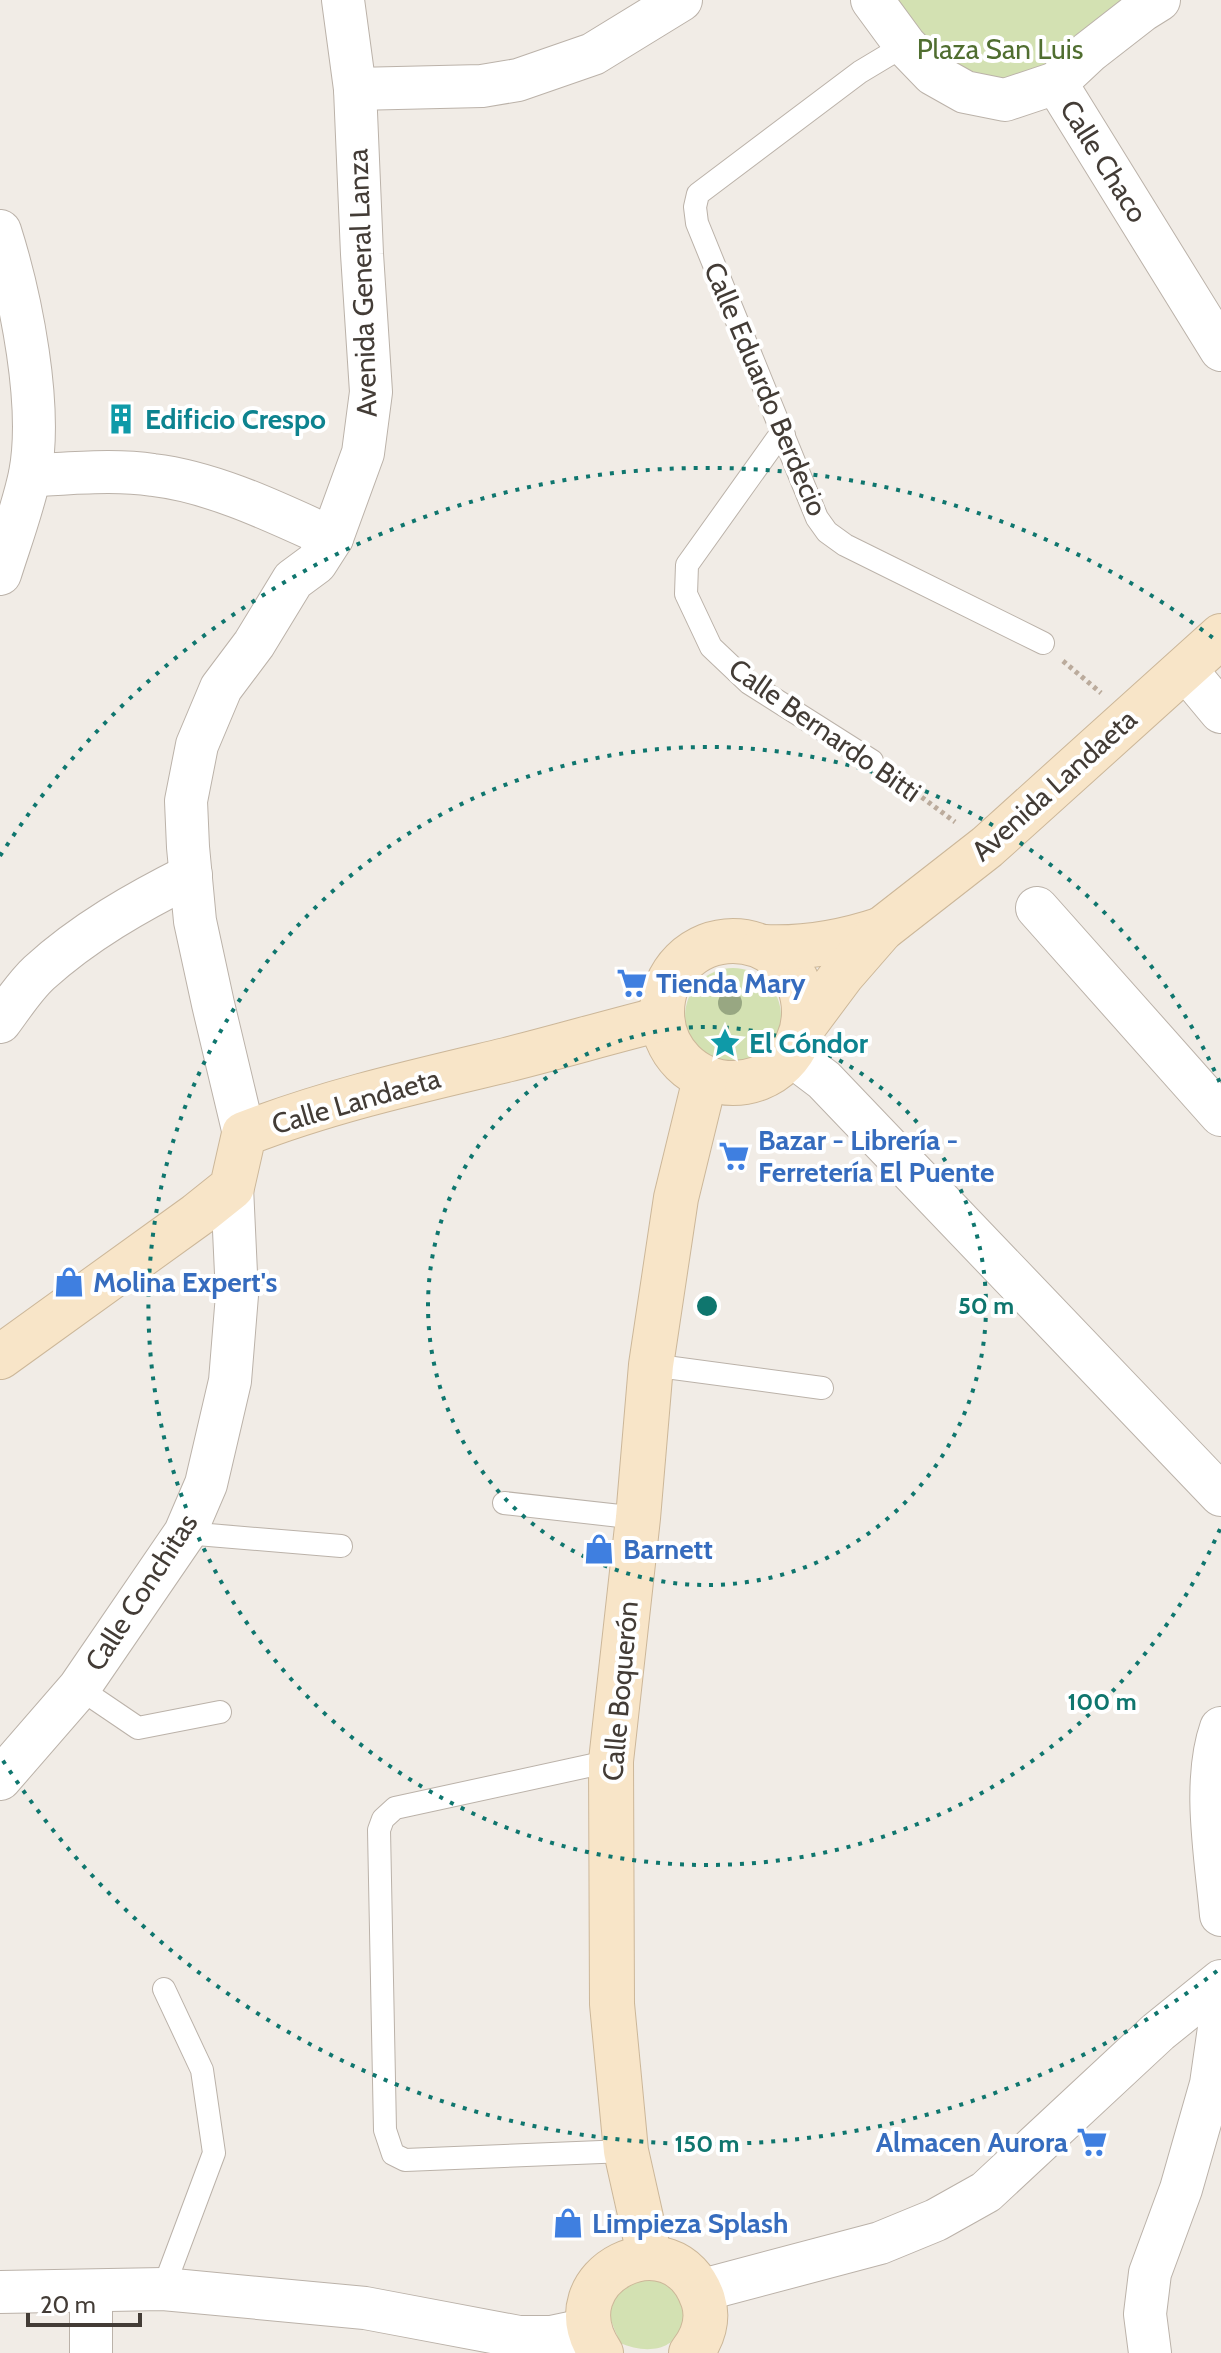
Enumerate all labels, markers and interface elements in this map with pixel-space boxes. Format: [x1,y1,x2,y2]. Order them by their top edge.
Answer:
park label: Plaza San Luis [917,32,1083,66]
street label: Calle Chaco [1053,93,1155,229]
street label: Avenida General Lanza [340,148,384,418]
street label: Calle Eduardo Berdecio [697,257,835,521]
building icon: Edificio Crespo [104,402,138,436]
place label: Edificio Crespo [145,402,326,436]
street label: Calle Bernardo Bitti [723,651,927,809]
street label: Avenida Landaeta [964,702,1144,868]
supermarket icon: Tienda Mary [615,966,649,1000]
place label: Tienda Mary [656,966,806,1000]
place icon: El Cóndor [708,1026,742,1060]
place label: El Cóndor [749,1026,869,1060]
street label: Calle Landaeta [268,1061,445,1141]
place label: Bazar - Librería - Ferretería El Puente [758,1123,994,1189]
supermarket icon: Bazar - Librería - Ferretería El Puente [717,1139,751,1173]
shop icon: Molina Expert's [52,1265,86,1299]
place label: Molina Expert's [93,1265,278,1299]
text: 50 m [958,1291,1014,1320]
centre of rings [693,1292,721,1320]
street label: Calle Conchitas [78,1507,204,1677]
shop icon: Barnett [582,1532,616,1566]
place label: Barnett [623,1532,713,1566]
street label: Calle Boquerón [595,1600,645,1782]
text: 100 m [1067,1687,1137,1716]
place label: Almacen Aurora [876,2125,1068,2159]
supermarket icon: Almacen Aurora [1075,2125,1109,2159]
text: 150 m [675,2129,739,2158]
shop icon: Limpieza Splash [551,2206,585,2240]
place label: Limpieza Splash [592,2206,788,2240]
scale bar [28,2277,140,2327]
text: 20 m [40,2290,96,2319]

